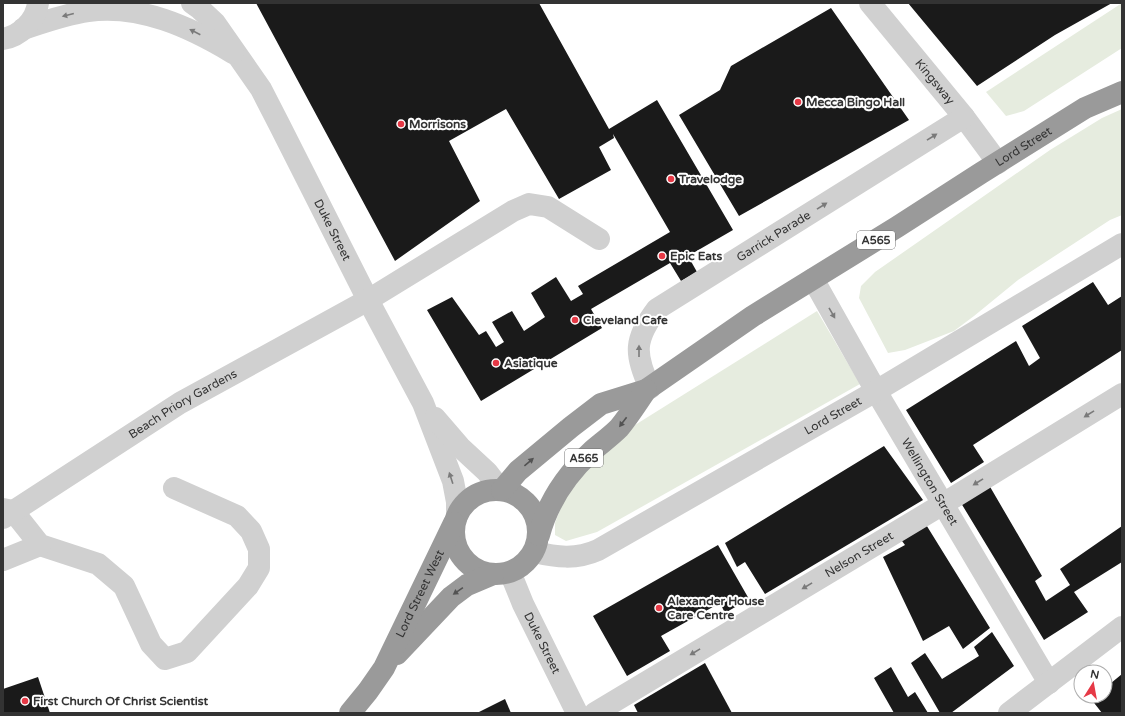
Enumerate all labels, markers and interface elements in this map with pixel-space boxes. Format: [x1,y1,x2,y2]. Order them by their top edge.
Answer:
one-way arrow [62,12,74,18]
one-way arrow [189,29,200,35]
street label: Kingsway [912,56,958,107]
place label: Mecca Bingo Hall [806,95,905,110]
marker: Mecca Bingo Hall [793,97,803,107]
place label: Morrisons [409,117,466,131]
marker: Morrisons [396,119,406,129]
street label: Lord Street [993,123,1055,169]
one-way arrow [927,133,937,141]
place label: Travelodge [678,172,742,187]
marker: Travelodge [666,174,676,184]
street label: Duke Street [311,197,354,263]
one-way arrow [817,202,827,210]
street label: Garrick Parade [734,208,813,264]
road number: A565 [857,231,895,249]
place label: Epic Eats [670,249,722,264]
marker: Epic Eats [657,251,667,261]
one-way arrow [828,307,835,319]
place label: Cleveland Cafe [583,313,668,327]
marker: Cleveland Cafe [570,315,580,325]
one-way arrow [636,344,642,357]
place label: Asiatique [504,356,558,371]
marker: Asiatique [491,358,501,368]
street label: Beach Priory Gardens [126,366,239,441]
street label: Lord Street [802,394,864,437]
one-way arrow [1083,411,1095,418]
one-way arrow [619,416,627,427]
street label: Wellington Street [899,436,961,528]
road number: A565 [565,449,603,467]
one-way arrow [524,457,535,466]
one-way arrow [448,471,454,483]
one-way arrow [972,479,984,486]
street label: Nelson Street [822,528,896,580]
street label: Lord Street West [393,547,447,640]
one-way arrow [801,582,813,589]
one-way arrow [453,587,463,595]
place label: Alexander House Care Centre [667,594,764,622]
marker: Alexander House Care Centre [654,603,664,613]
street label: Duke Street [521,610,564,676]
one-way arrow [689,649,701,656]
north arrow [1073,664,1113,704]
text: N [1089,667,1100,682]
place label: First Church Of Christ Scientist [33,694,208,708]
marker: First Church Of Christ Scientist [20,696,30,706]

